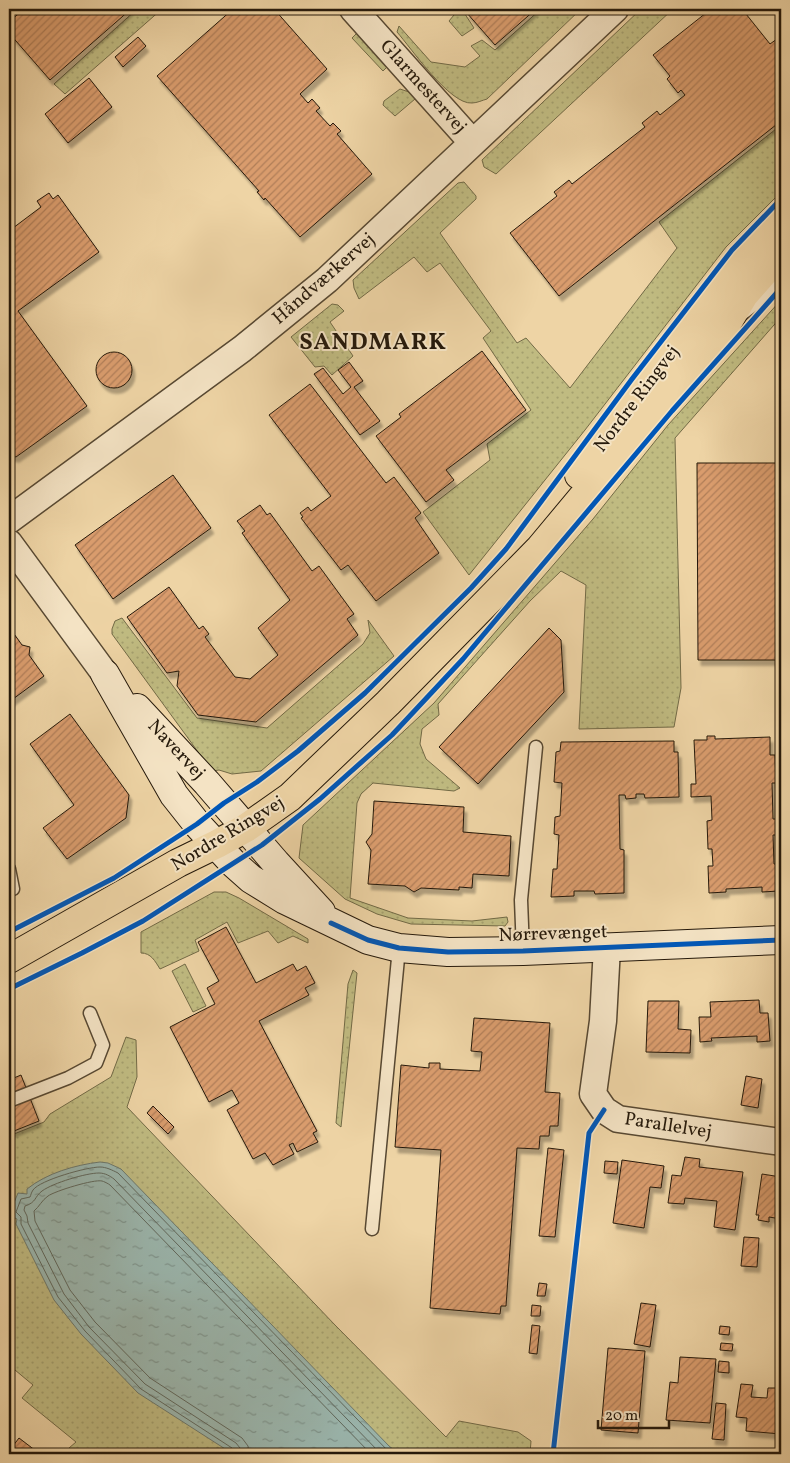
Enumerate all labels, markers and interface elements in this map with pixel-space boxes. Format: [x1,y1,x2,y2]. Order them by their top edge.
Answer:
street label: Glarmestervej [374,34,472,140]
street label: Håndværkervej [267,227,381,331]
district label: SANDMARK [299,326,447,360]
street label: Nordre Ringvej [588,340,686,458]
street label: Navervej [141,714,211,786]
street label: Nordre Ringvej [167,790,289,878]
street label: Nørrevænget [498,919,608,949]
street label: Parallelvej [622,1106,714,1146]
scale bar [598,1398,669,1430]
text: 20 m [605,1406,638,1427]

